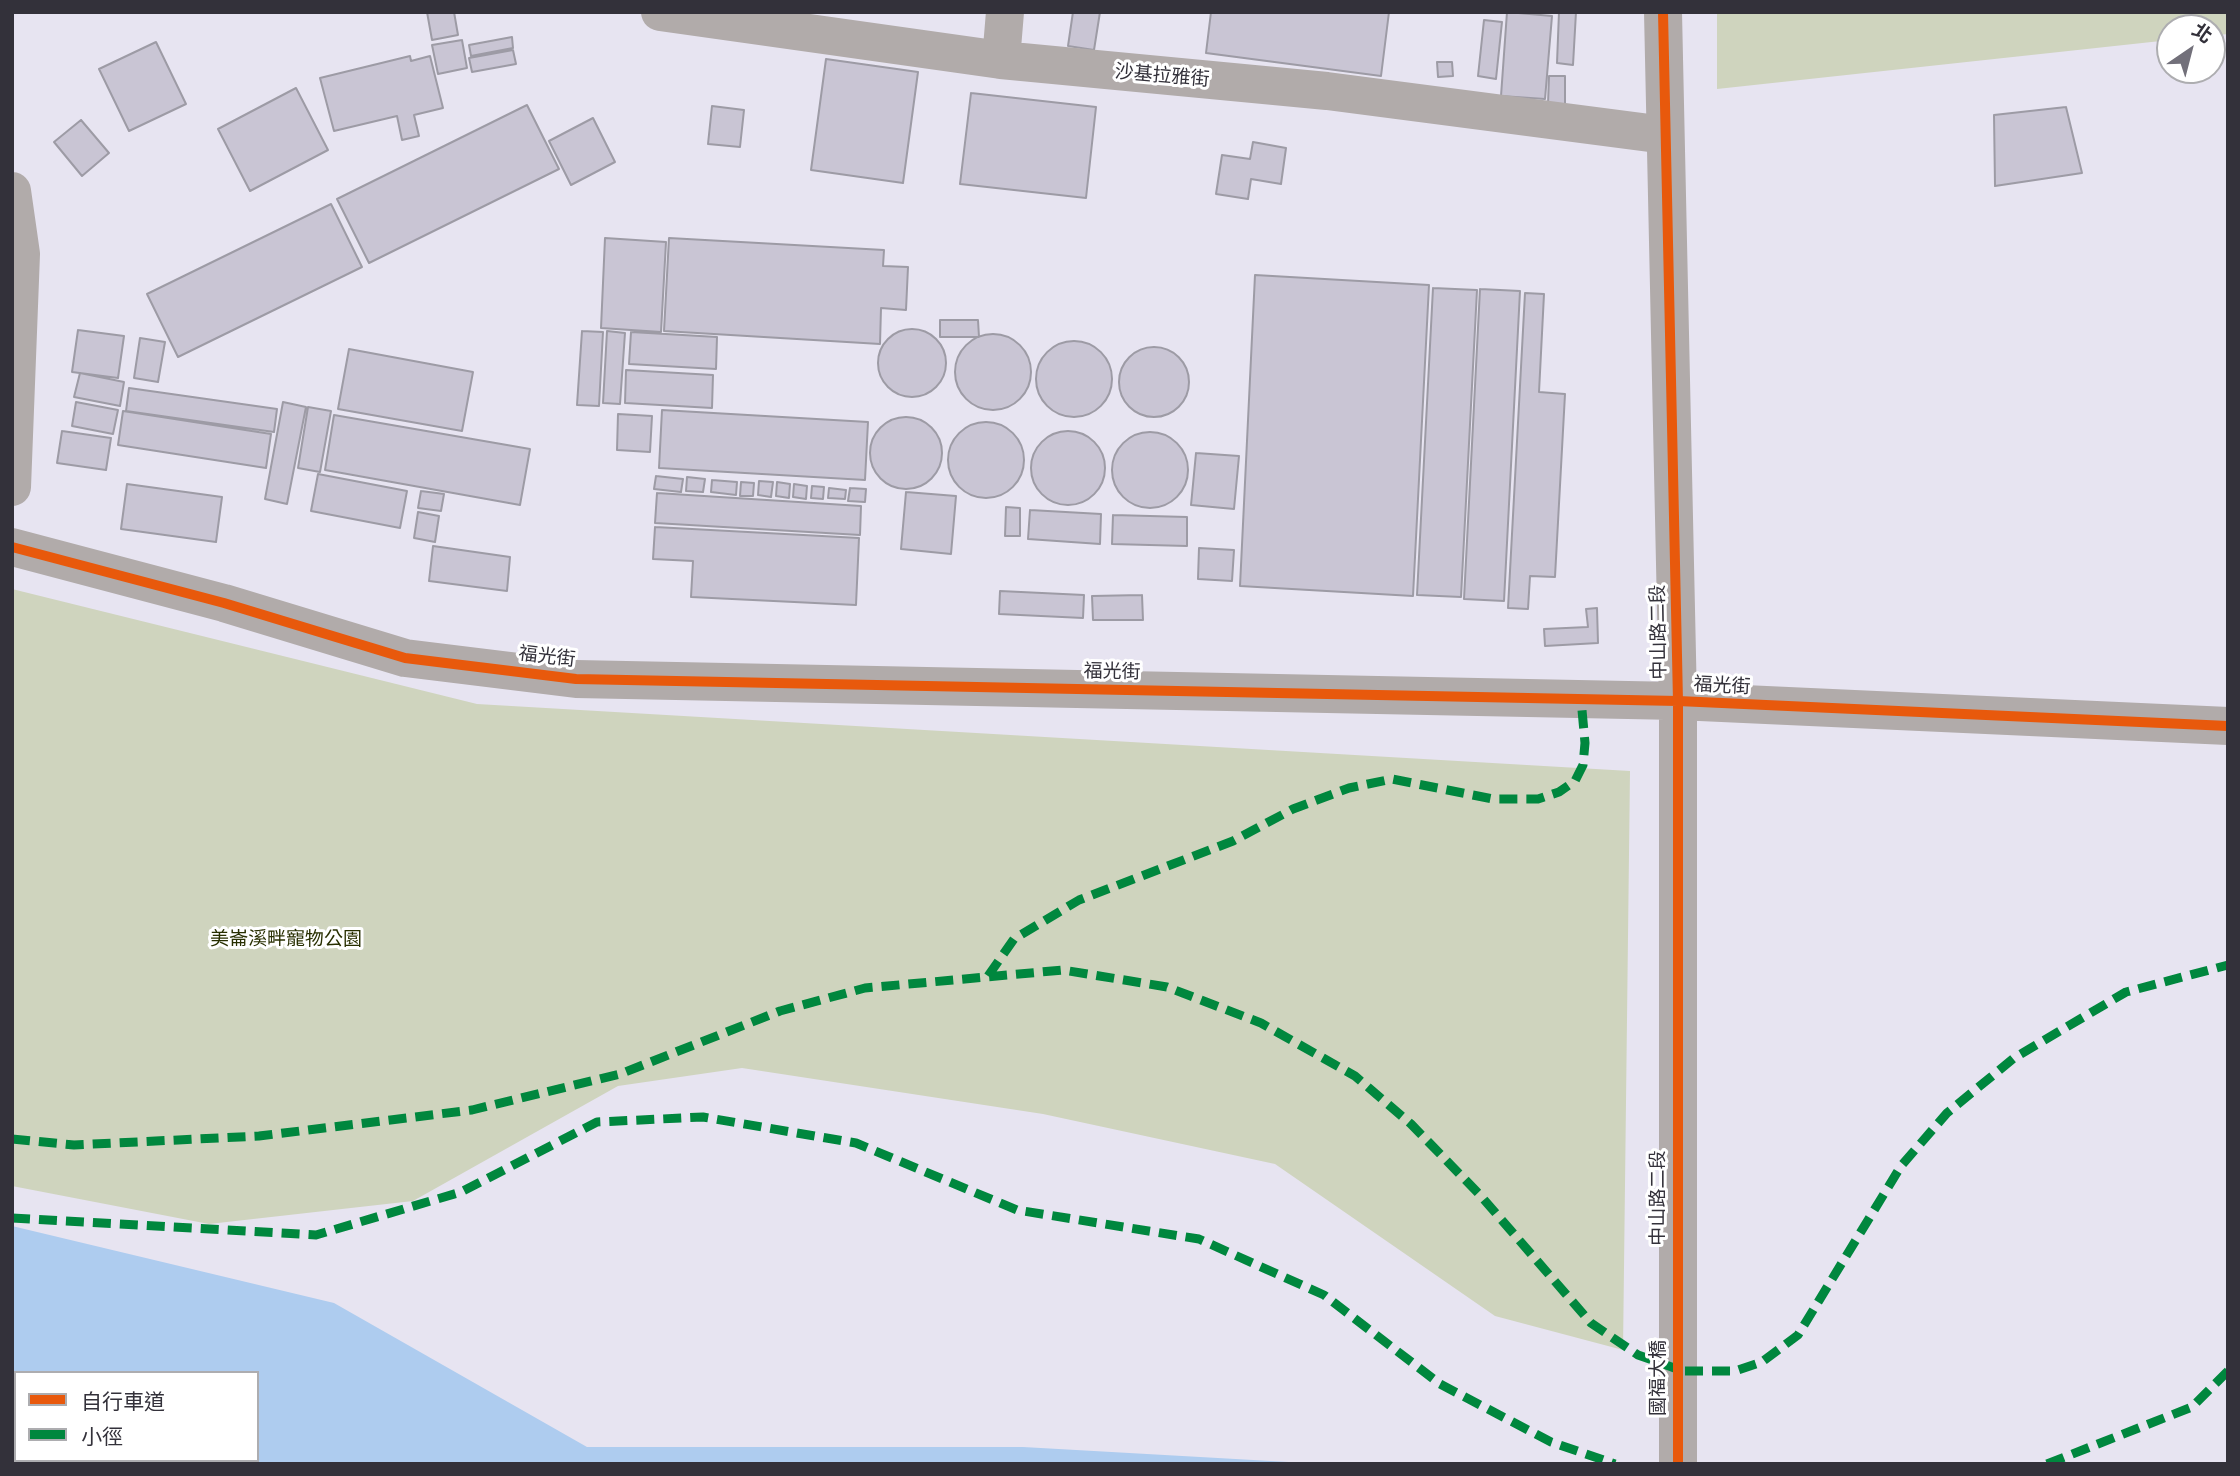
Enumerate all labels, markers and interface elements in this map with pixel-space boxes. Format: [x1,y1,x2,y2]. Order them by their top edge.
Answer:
north arrow [2156,14,2226,84]
text: 北 [2188,18,2217,48]
street label: 沙基拉雅街 [1114,61,1210,91]
street label: 中山路二段 [1647,584,1671,680]
street label: 福光街 [517,642,577,672]
street label: 福光街 [1083,660,1141,684]
street label: 福光街 [1693,673,1751,699]
park label: 美崙溪畔寵物公園 [210,929,362,951]
street label: 中山路二段 [1648,1151,1670,1245]
street label: 國福大橋 [1648,1340,1670,1416]
legend [14,1371,259,1462]
text: 自行車道 [81,1389,165,1414]
text: 小徑 [81,1424,123,1449]

